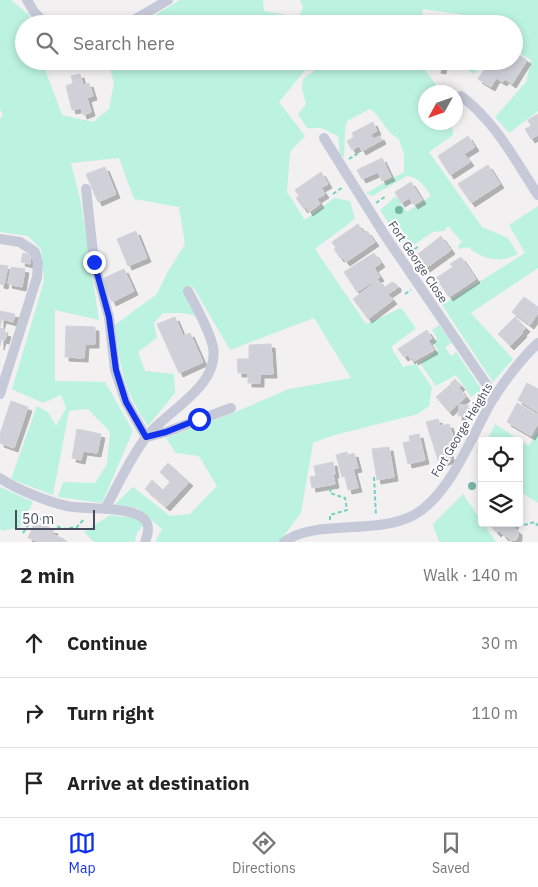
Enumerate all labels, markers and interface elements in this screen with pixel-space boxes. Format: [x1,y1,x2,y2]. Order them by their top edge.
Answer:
search box [15,15,523,70]
icon: search [33,29,61,57]
text: Search here [73,31,175,55]
north arrow [418,85,463,130]
street label: Fort George Close [385,218,452,306]
route end [83,251,106,274]
street label: Fort George Heights [427,380,496,480]
route start [188,408,211,431]
map controls [478,437,523,527]
button: locate [478,437,523,482]
button: layers [478,482,523,527]
scale bar [15,507,95,530]
text: 50 m [22,510,54,528]
text: 2 min [20,561,75,589]
text: Walk · 140 m [423,565,518,585]
icon: ahead [20,629,48,657]
text: Continue [67,631,147,655]
text: 30 m [481,633,518,653]
icon: right [20,699,48,727]
text: Turn right [67,701,154,725]
text: 110 m [471,703,518,723]
icon: arrive [20,769,48,797]
text: Arrive at destination [67,771,250,795]
tab: Map [68,829,96,877]
tab: Directions [232,829,296,877]
tab: Saved [432,829,470,877]

